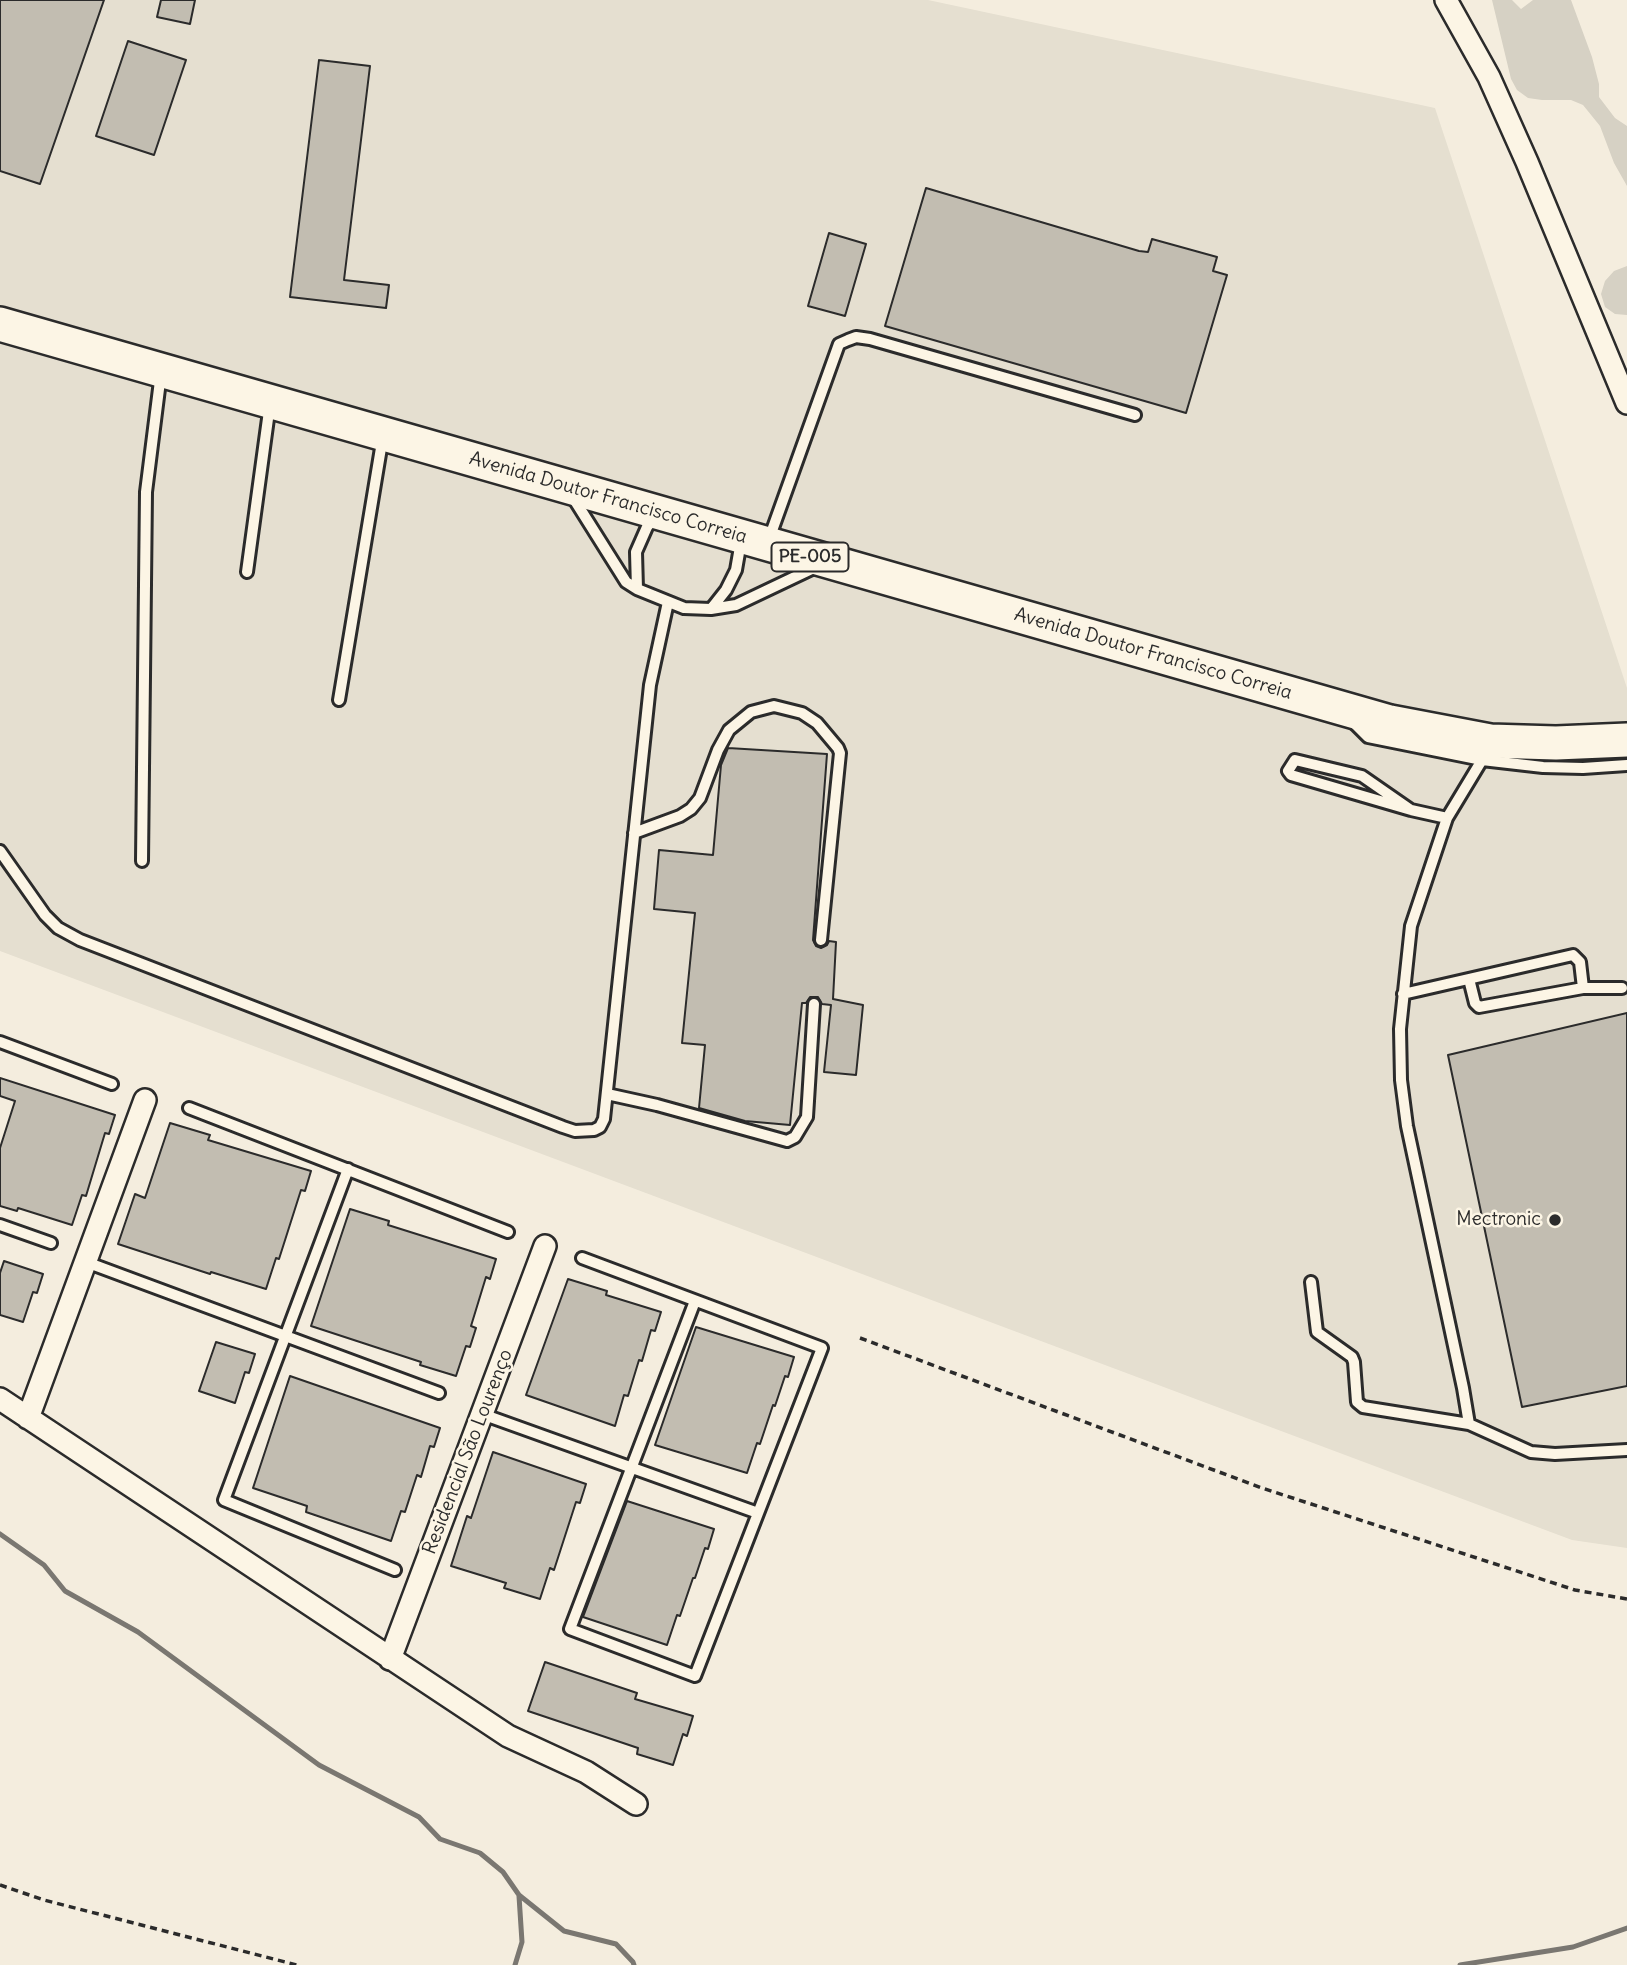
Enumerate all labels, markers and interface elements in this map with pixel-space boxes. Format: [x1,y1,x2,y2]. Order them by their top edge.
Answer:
street label: Avenida Doutor Francisco Correia [467,447,749,549]
road number: PE-005 [772,542,848,572]
street label: Avenida Doutor Francisco Correia [1012,603,1294,705]
place label: Mectronic [1456,1209,1541,1231]
marker: Mectronic [1547,1212,1563,1228]
street label: Residencial São Lourenço [418,1346,518,1558]

